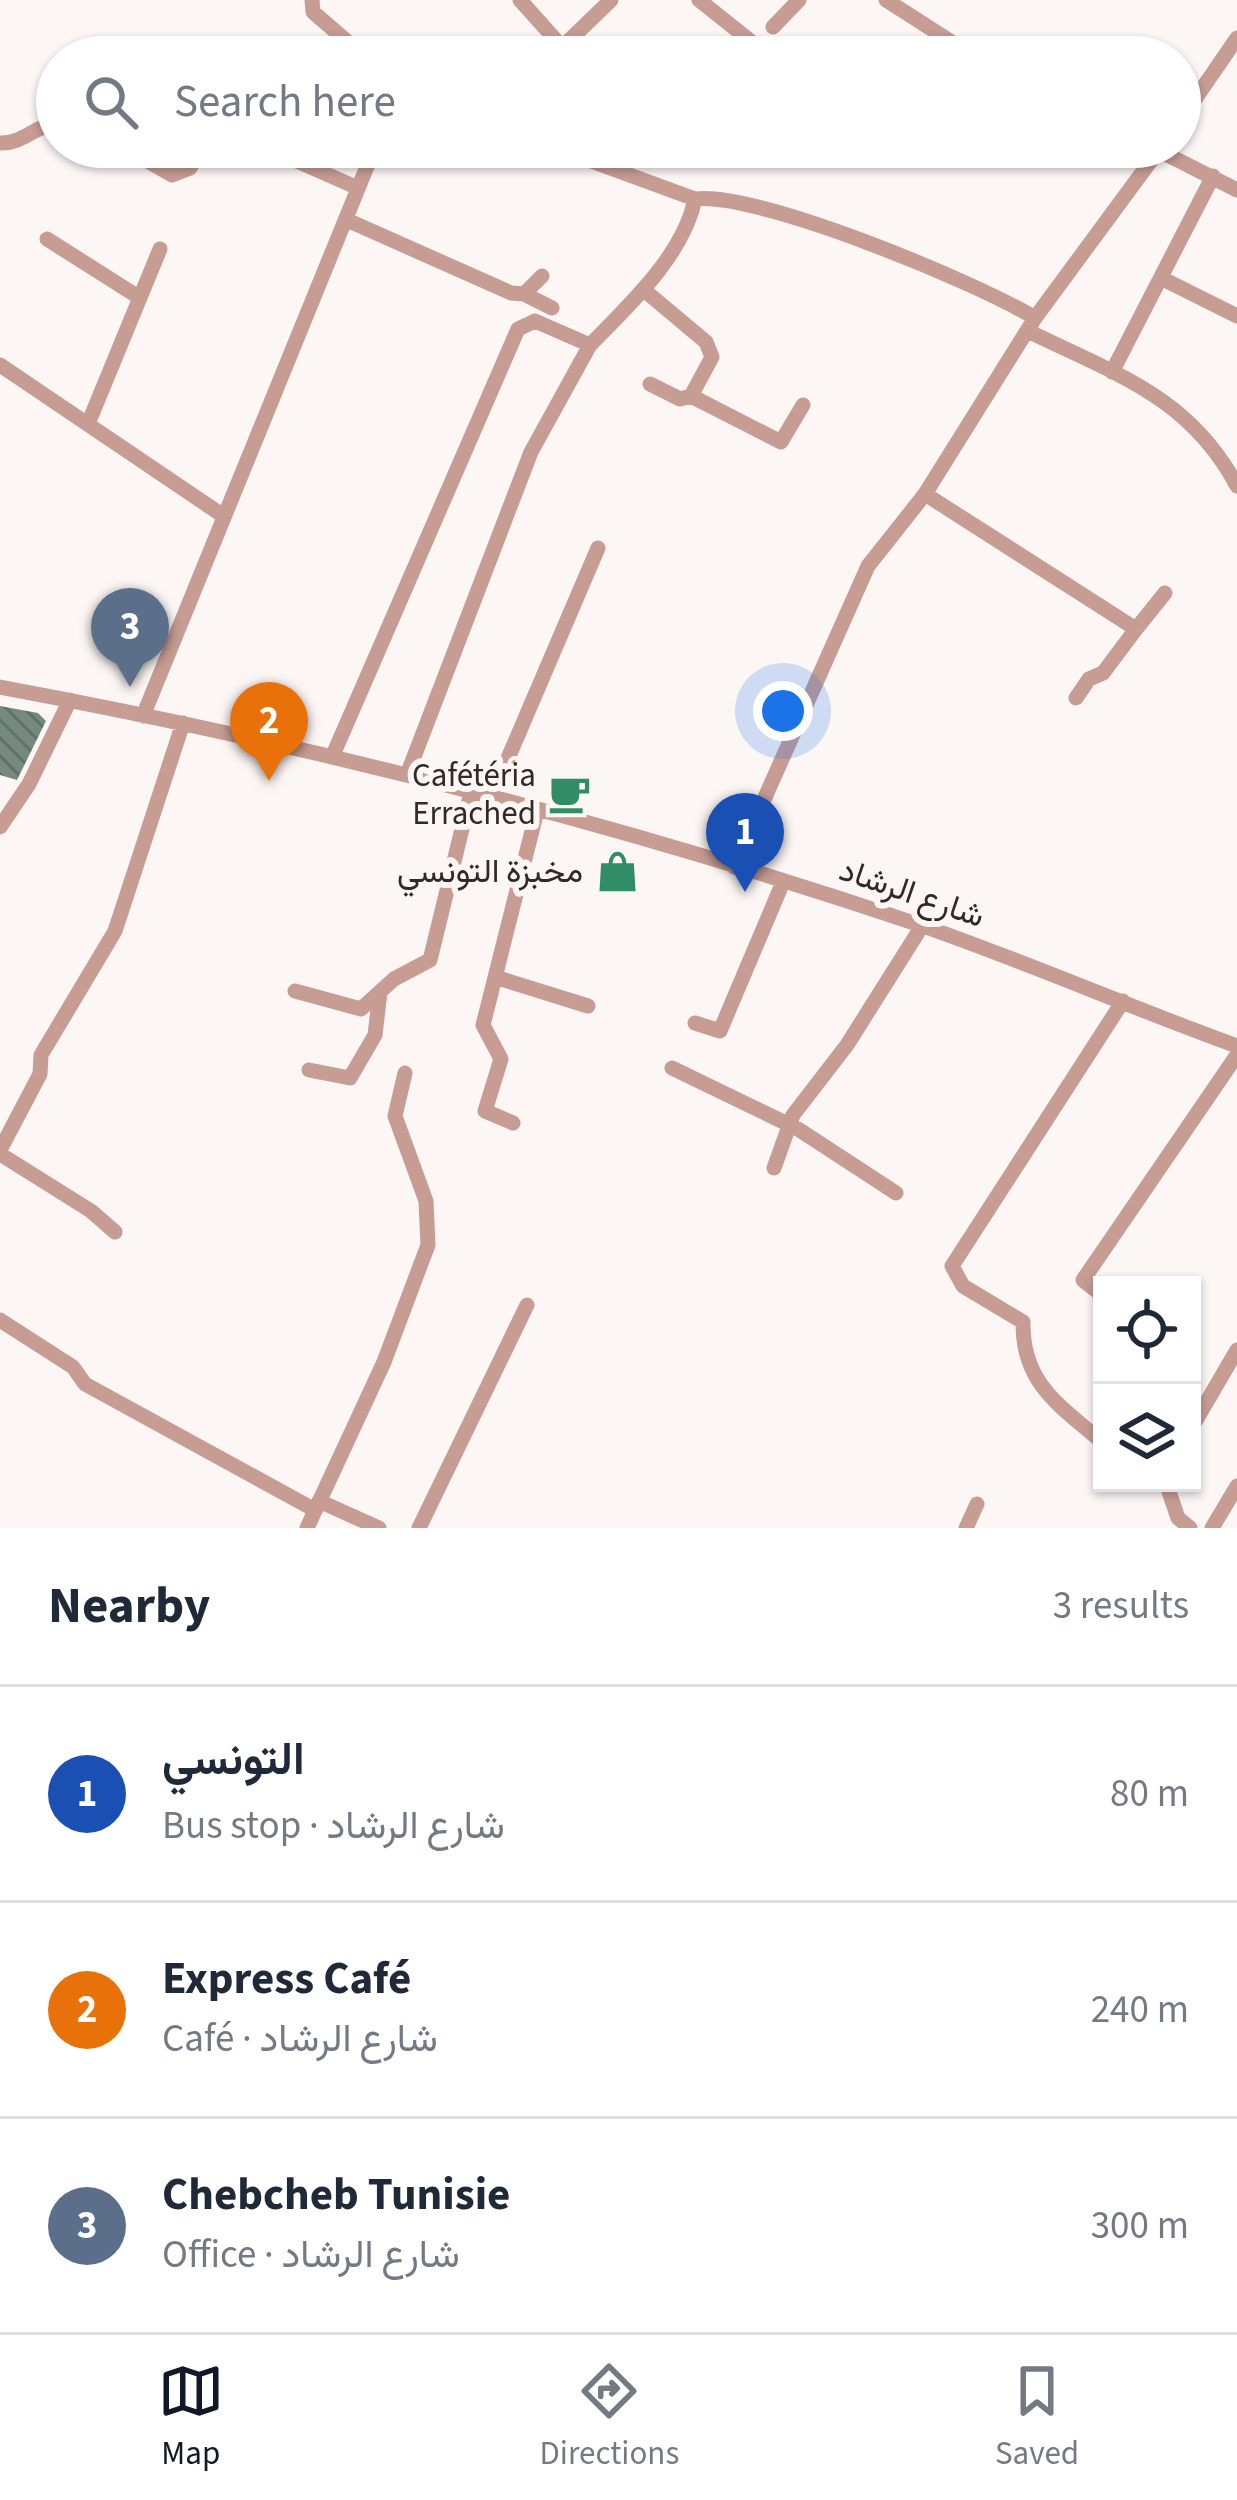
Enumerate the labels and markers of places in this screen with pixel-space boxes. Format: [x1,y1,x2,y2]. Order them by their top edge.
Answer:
pin: 3 [91,588,169,687]
pin: 2 [230,682,308,781]
place label: Cafétéria Errached [412,752,536,837]
cafe icon: Cafétéria Errached [547,771,593,817]
pin: 1 [706,793,784,892]
place label: مخبزة التونسي [397,848,583,897]
shop icon: مخبزة التونسي [594,848,640,894]

